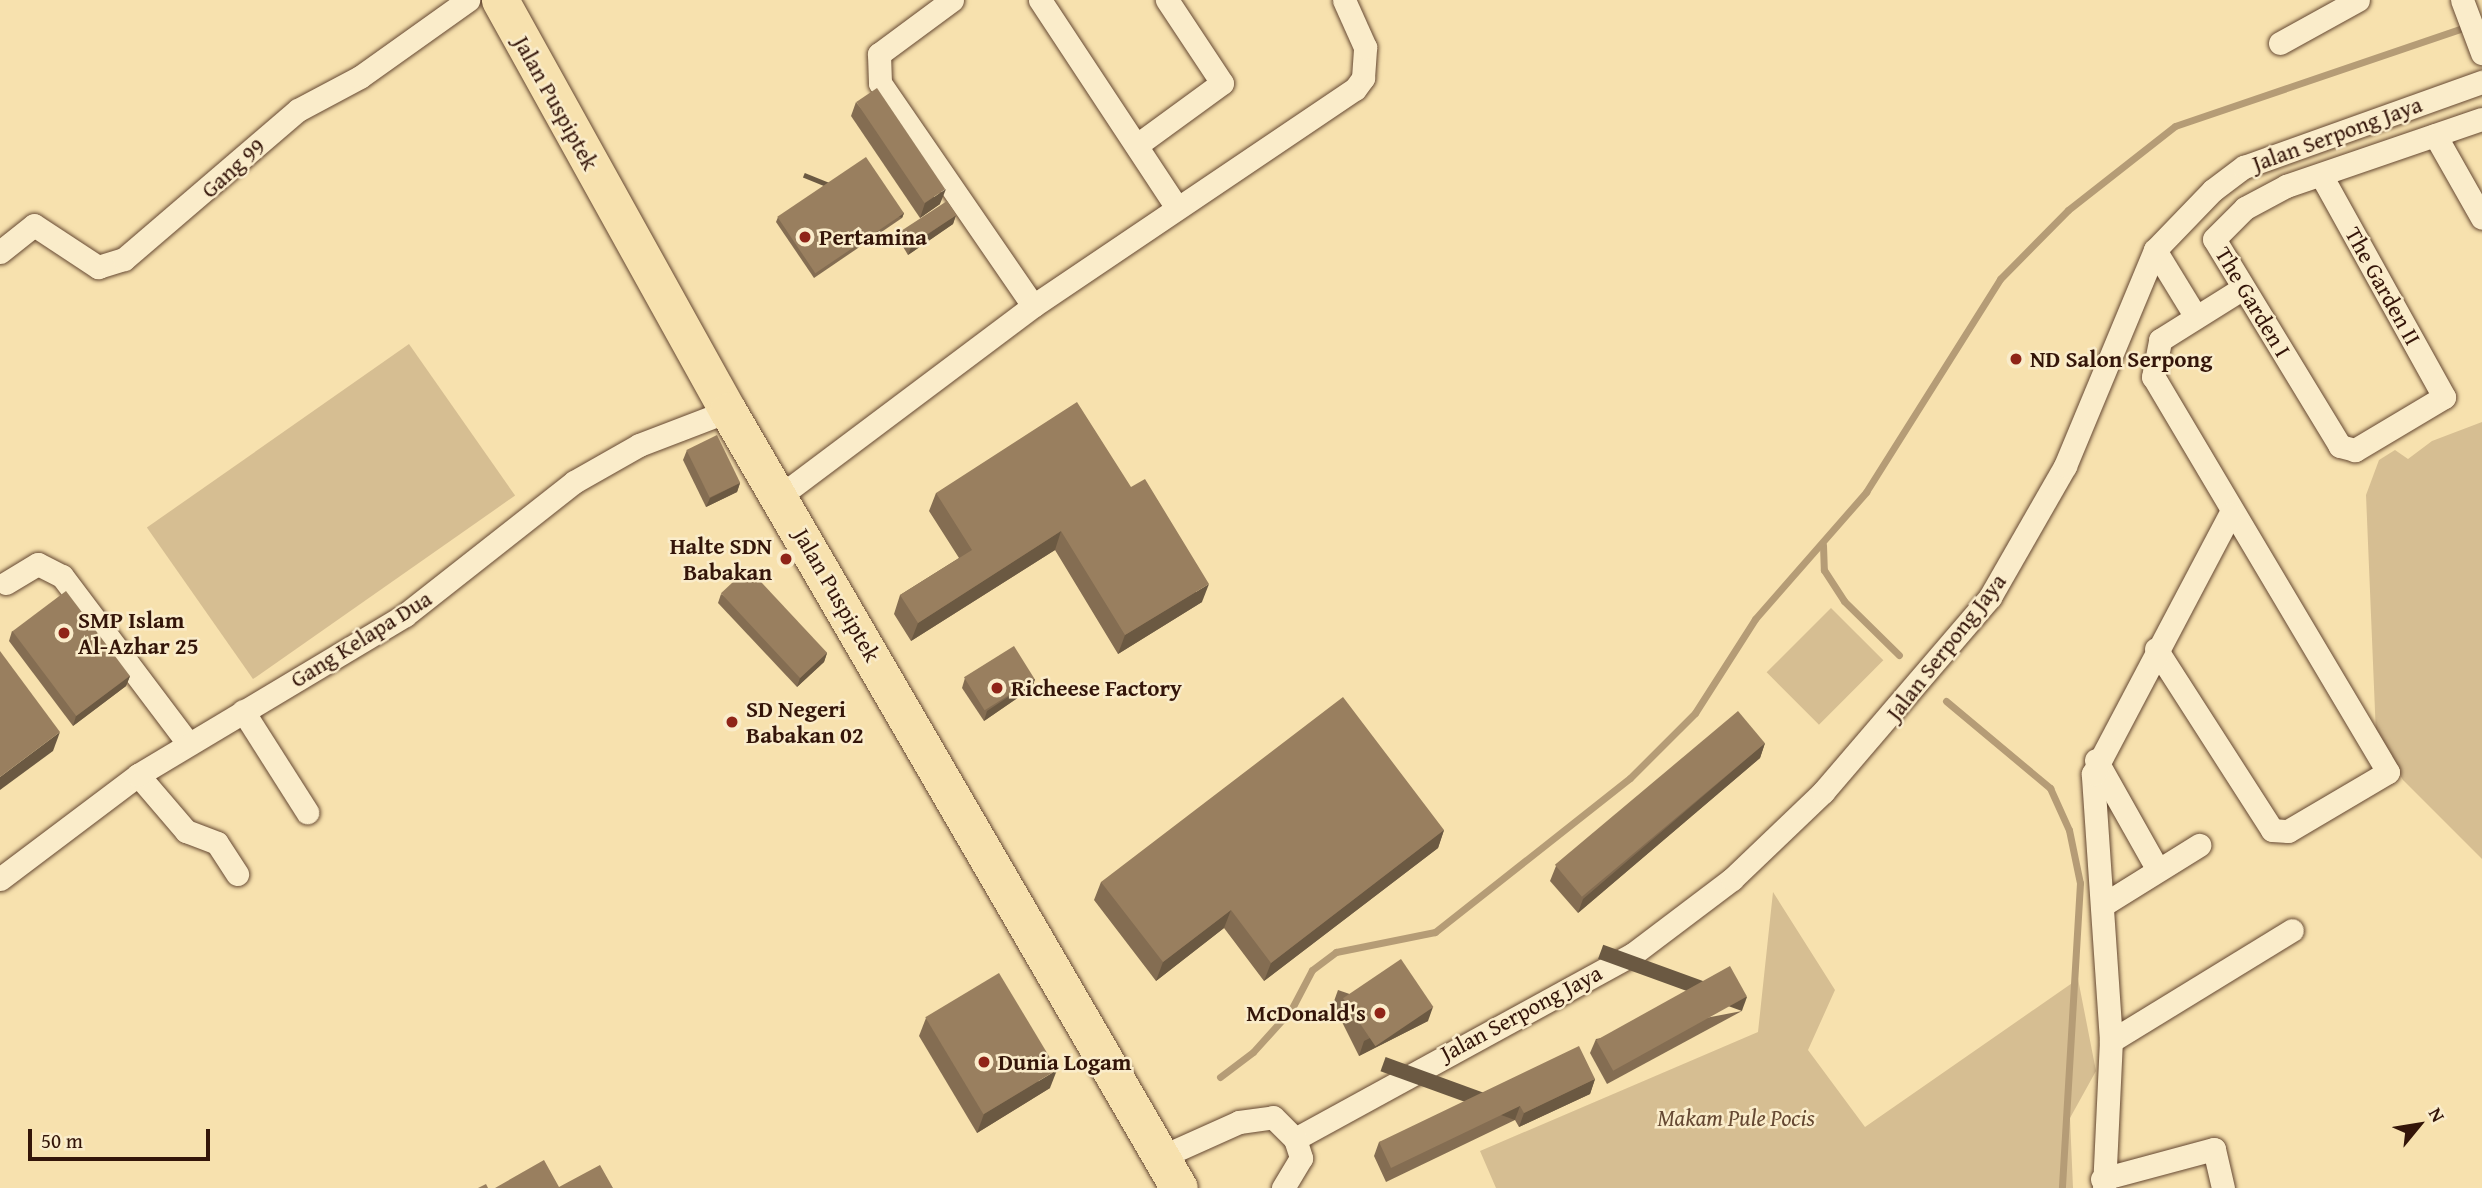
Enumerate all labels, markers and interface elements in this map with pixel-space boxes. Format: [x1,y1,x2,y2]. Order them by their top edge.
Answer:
street label: Jalan Puspiptek [508,31,604,175]
street label: Jalan Serpong Jaya [2248,90,2426,178]
street label: Gang 99 [196,132,270,204]
street label: The Garden II [2339,222,2427,350]
place label: Pertamina [819,223,927,251]
marker: Pertamina [797,229,813,245]
street label: The Garden I [2209,242,2297,362]
place label: ND Salon Serpong [2030,345,2212,373]
marker: ND Salon Serpong [2008,351,2024,367]
street label: Jalan Puspiptek [788,523,886,667]
place label: Halte SDN Babakan [670,532,772,586]
marker: Halte SDN Babakan [778,551,794,567]
street label: Jalan Serpong Jaya [1880,568,2012,726]
street label: Gang Kelapa Dua [285,585,437,693]
place label: SMP Islam Al-Azhar 25 [78,606,199,660]
marker: SMP Islam Al-Azhar 25 [56,625,72,641]
place label: Richeese Factory [1011,674,1182,702]
marker: Richeese Factory [989,680,1005,696]
place label: SD Negeri Babakan 02 [746,695,864,749]
marker: SD Negeri Babakan 02 [724,714,740,730]
street label: Jalan Serpong Jaya [1436,959,1606,1067]
place label: McDonald's [1246,999,1366,1027]
marker: McDonald's [1372,1005,1388,1021]
place label: Dunia Logam [998,1048,1132,1076]
marker: Dunia Logam [976,1054,992,1070]
north arrow [2384,1090,2454,1160]
text: N [2422,1102,2452,1127]
park label: Makam Pule Pocis [1657,1104,1815,1132]
scale bar [32,1114,214,1158]
text: 50 m [41,1125,83,1156]

